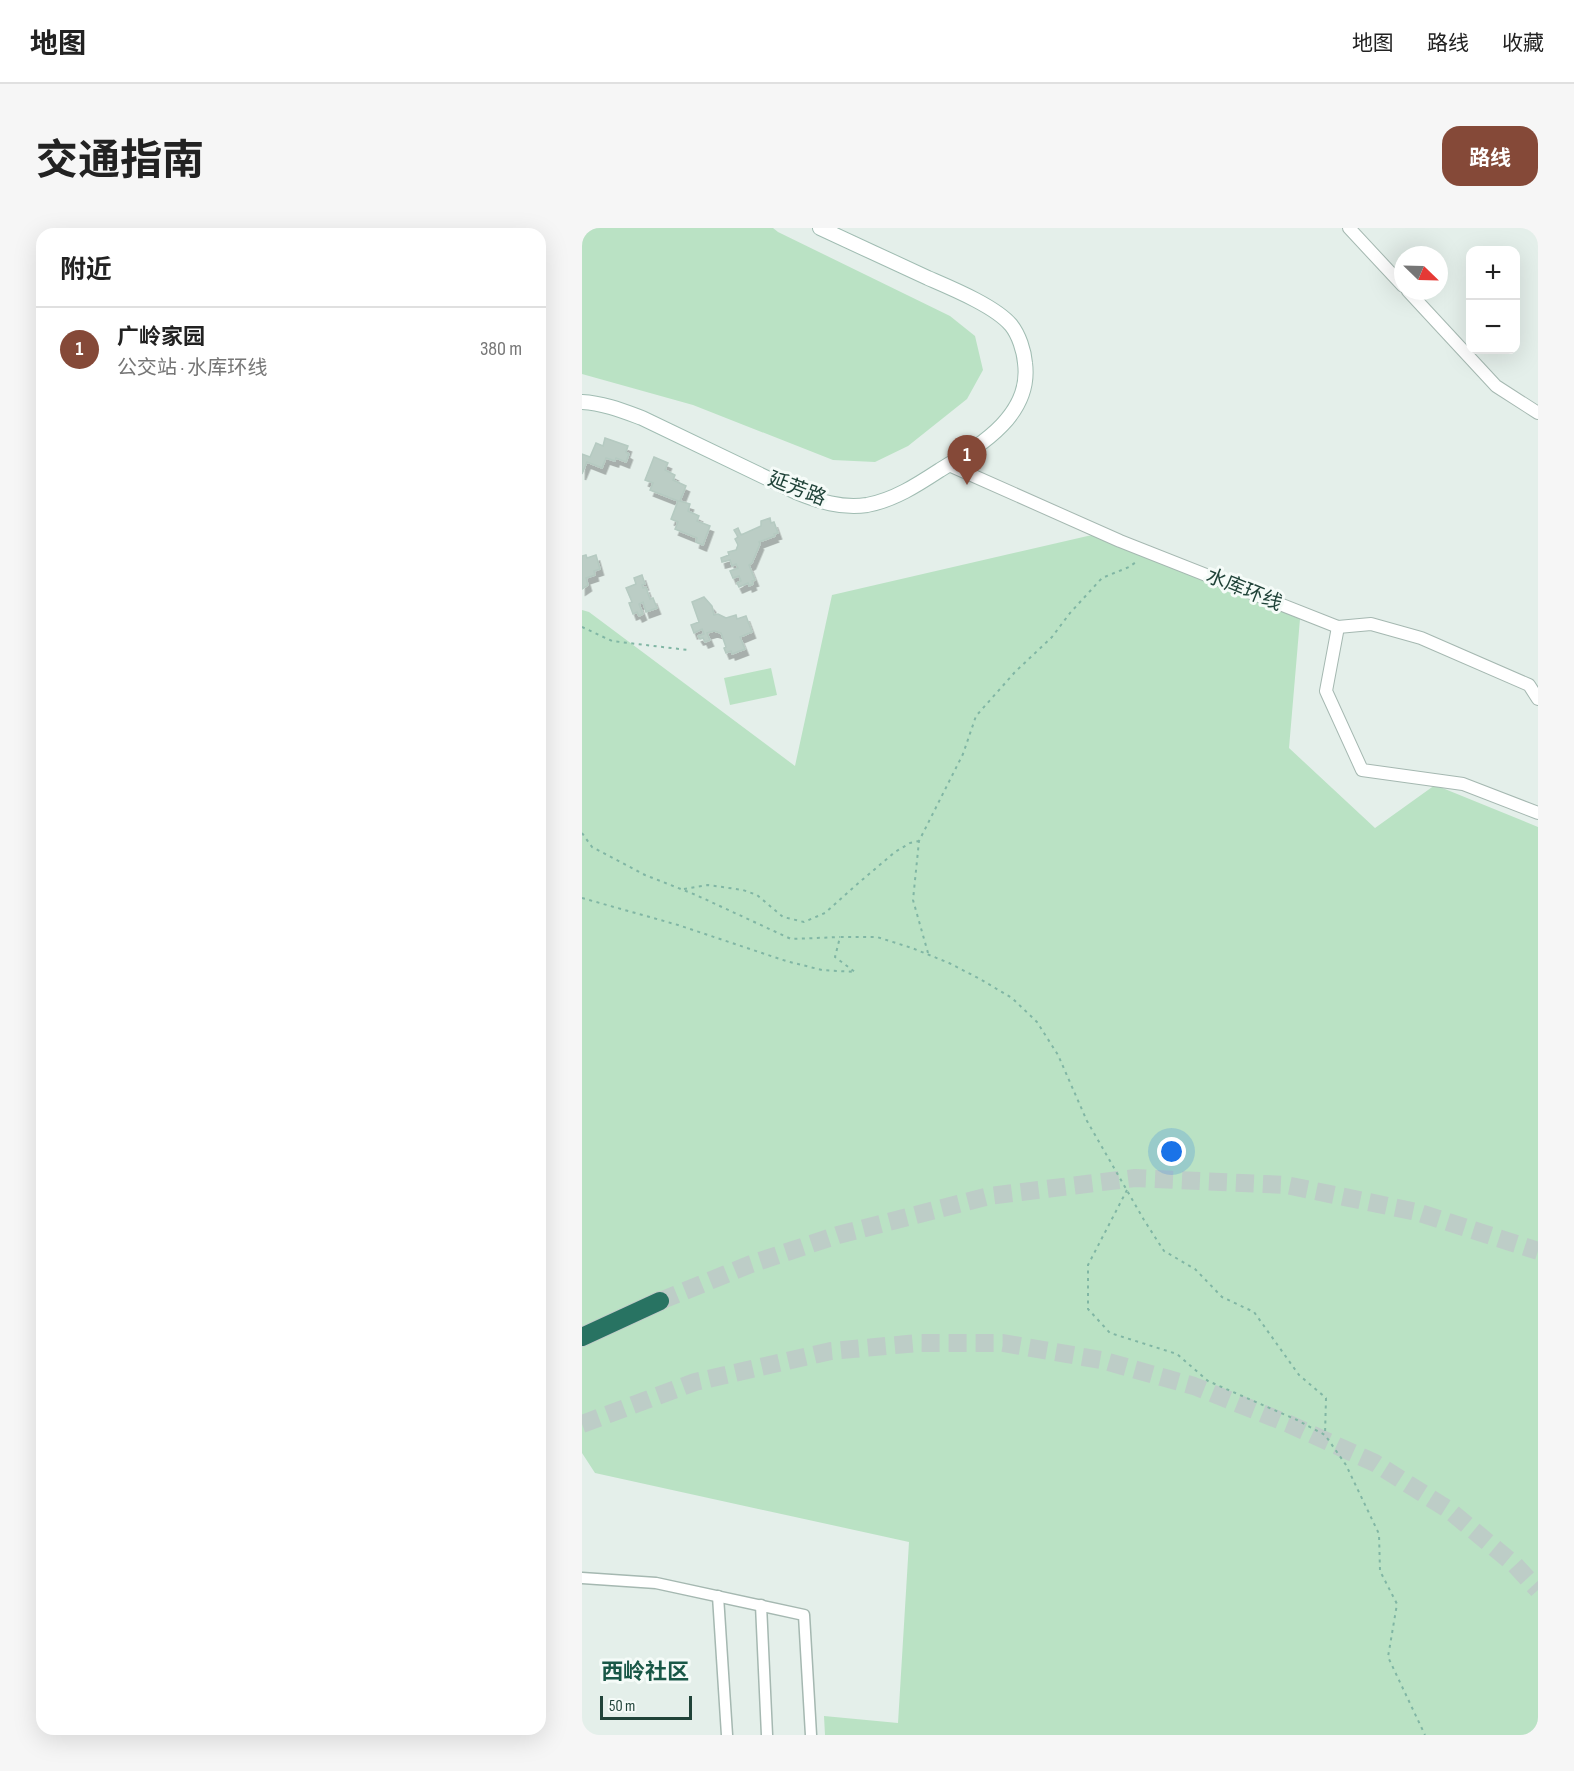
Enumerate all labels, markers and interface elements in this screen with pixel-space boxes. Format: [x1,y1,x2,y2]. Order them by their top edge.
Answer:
text: 地图 [30,28,86,61]
text: 地图 [1352,31,1394,56]
text: 路线 [1427,31,1469,56]
text: 收藏 [1502,31,1544,56]
button: 路线 [1442,126,1538,186]
text: 交通指南 [36,136,204,187]
north arrow [1394,246,1448,300]
map controls [1466,246,1520,354]
button: + [1466,246,1520,300]
text: 附近 [60,255,112,286]
button: − [1466,300,1520,354]
text: 广岭家园 [117,324,205,351]
text: 1 [76,337,83,361]
text: 380 m [480,337,522,361]
text: 公交站 · 水库环线 [117,356,267,380]
pin: 1 [948,436,986,485]
street label: 延芳路 [765,467,829,511]
street label: 水库环线 [1202,564,1286,616]
your location [1157,1137,1186,1166]
district label: 西岭社区 [601,1659,689,1686]
scale bar [600,1693,692,1720]
text: 50 m [609,1697,635,1716]

